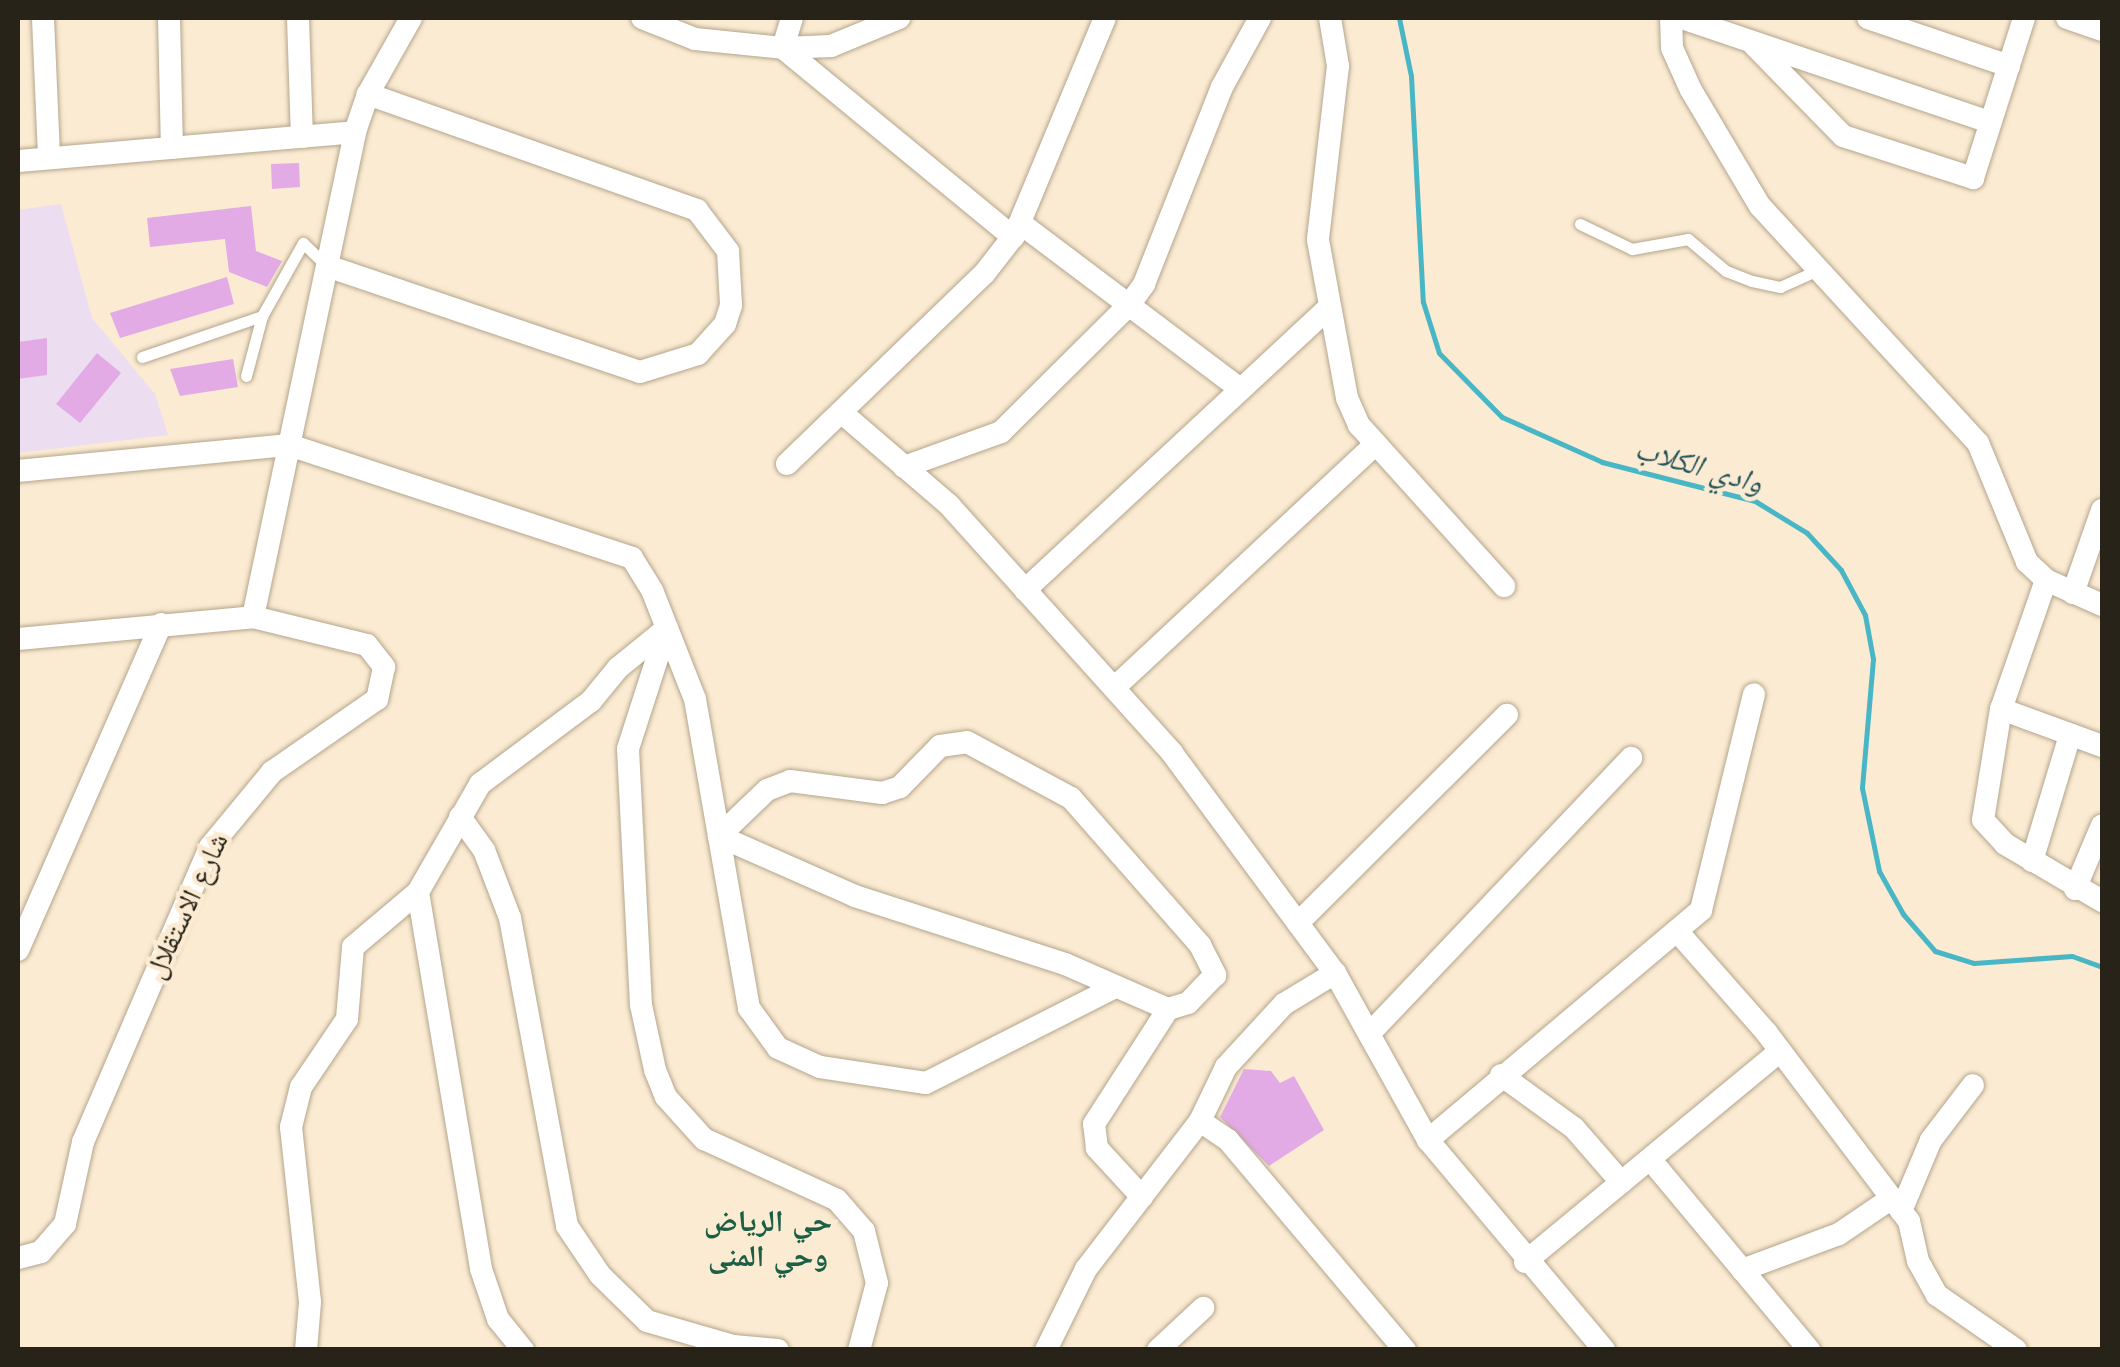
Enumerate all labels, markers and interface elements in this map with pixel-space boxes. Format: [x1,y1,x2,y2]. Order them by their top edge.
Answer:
water label: وادي الكلاب [1631,431,1767,501]
street label: شارع الاستقلال [139,828,235,984]
district label: حي الرياض وحي المنى [704,1203,832,1274]

